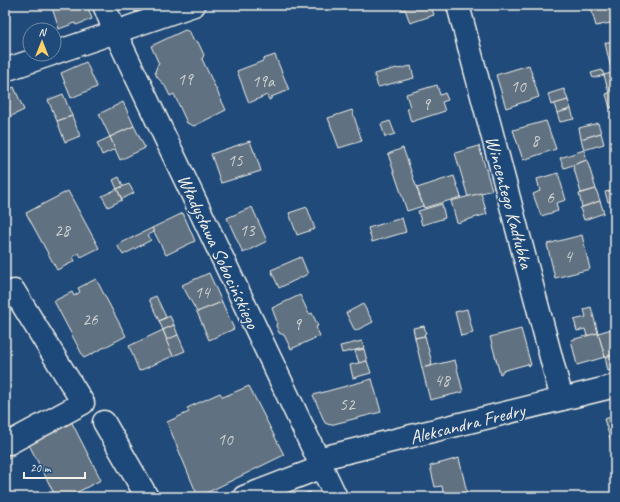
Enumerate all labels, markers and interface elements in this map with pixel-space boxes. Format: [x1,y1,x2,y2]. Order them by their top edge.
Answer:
north arrow [22,22,62,62]
text: N [39,25,48,39]
house number: 19 [177,69,194,90]
house number: 19a [252,71,276,92]
house number: 10 [510,76,527,97]
house number: 9 [422,94,431,115]
house number: 8 [531,130,541,151]
street label: Wincentego Kadłubka [480,133,539,272]
house number: 15 [227,150,244,171]
street label: Władysława Sobocińskiego [172,170,265,334]
house number: 6 [546,187,555,208]
house number: 28 [54,220,72,241]
house number: 13 [239,220,256,241]
house number: 4 [564,246,574,267]
house number: 14 [194,282,212,303]
house number: 26 [82,309,99,330]
house number: 9 [293,314,302,335]
house number: 48 [434,370,452,391]
house number: 52 [339,394,356,415]
street label: Aleksandra Fredry [407,398,529,450]
house number: 10 [217,429,234,450]
scale bar [24,454,85,480]
text: 20 m [30,460,52,476]

